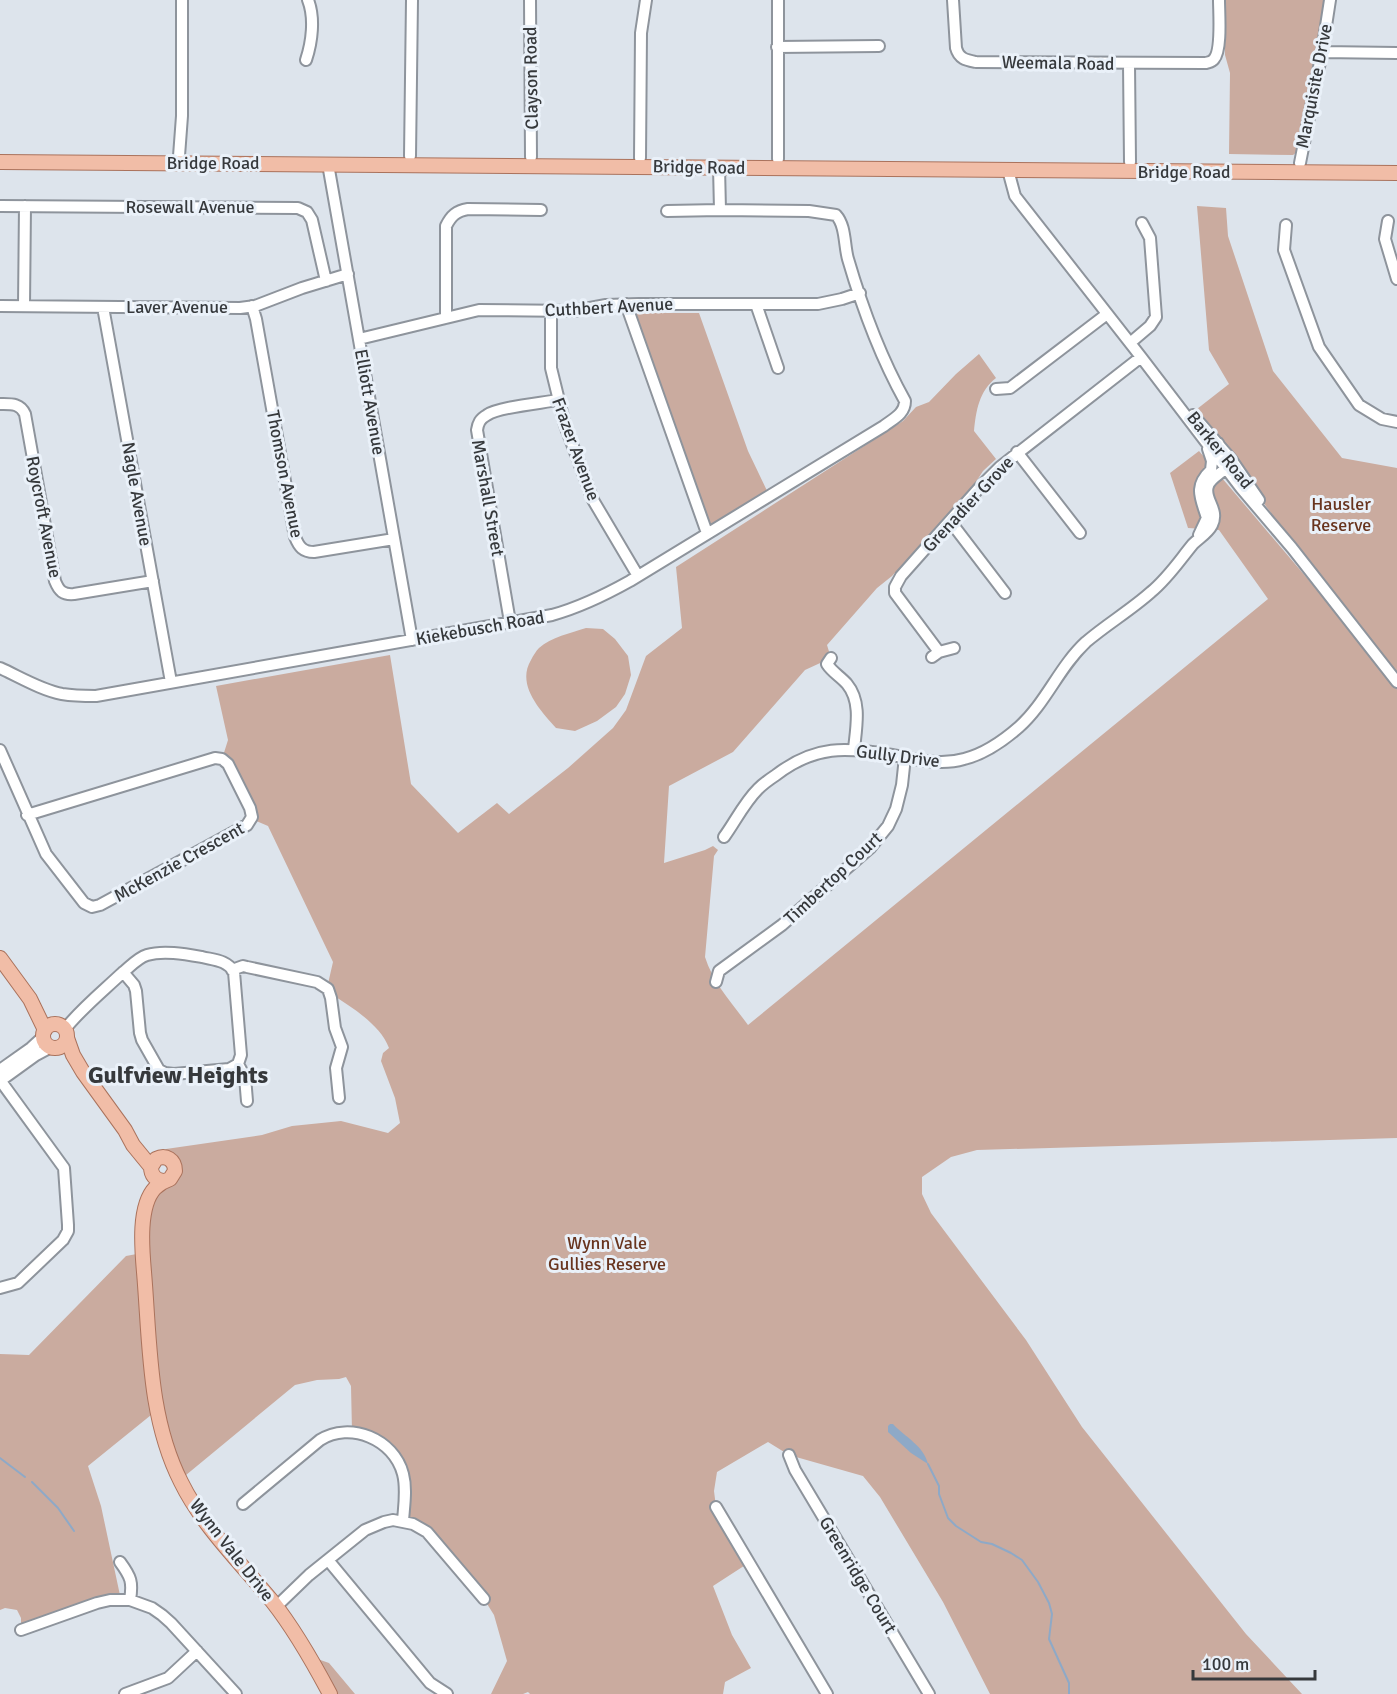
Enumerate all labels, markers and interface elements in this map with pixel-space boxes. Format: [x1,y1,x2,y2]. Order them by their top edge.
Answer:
street label: Marquisite Drive [1291,22,1337,150]
street label: Clayson Road [519,26,543,130]
street label: Weemala Road [1001,51,1115,75]
street label: Bridge Road [167,152,259,174]
street label: Bridge Road [652,155,746,179]
street label: Bridge Road [1138,161,1230,183]
street label: Rosewall Avenue [125,196,255,218]
street label: Cuthbert Avenue [544,293,674,321]
street label: Laver Avenue [126,296,228,318]
street label: Elliott Avenue [350,347,390,457]
street label: Frazer Avenue [547,394,605,504]
street label: Barker Road [1182,407,1258,493]
street label: Thomson Avenue [262,408,308,540]
street label: Marshall Street [467,438,509,558]
street label: Nagle Avenue [117,440,157,548]
street label: Grenadier Grove [918,451,1018,557]
street label: Roycroft Avenue [21,454,67,580]
park label: Hausler Reserve [1311,493,1371,536]
street label: Kiekebusch Road [414,606,546,650]
street label: Gully Drive [855,740,941,772]
street label: McKenzie Crescent [110,817,248,907]
street label: Timbertop Court [779,827,887,929]
district label: Gulfview Heights [88,1060,268,1090]
park label: Wynn Vale Gullies Reserve [548,1232,666,1275]
street label: Wynn Vale Drive [185,1494,279,1606]
street label: Greenridge Court [814,1512,902,1638]
scale bar [1193,1643,1314,1681]
text: 100 m [1202,1653,1249,1675]

